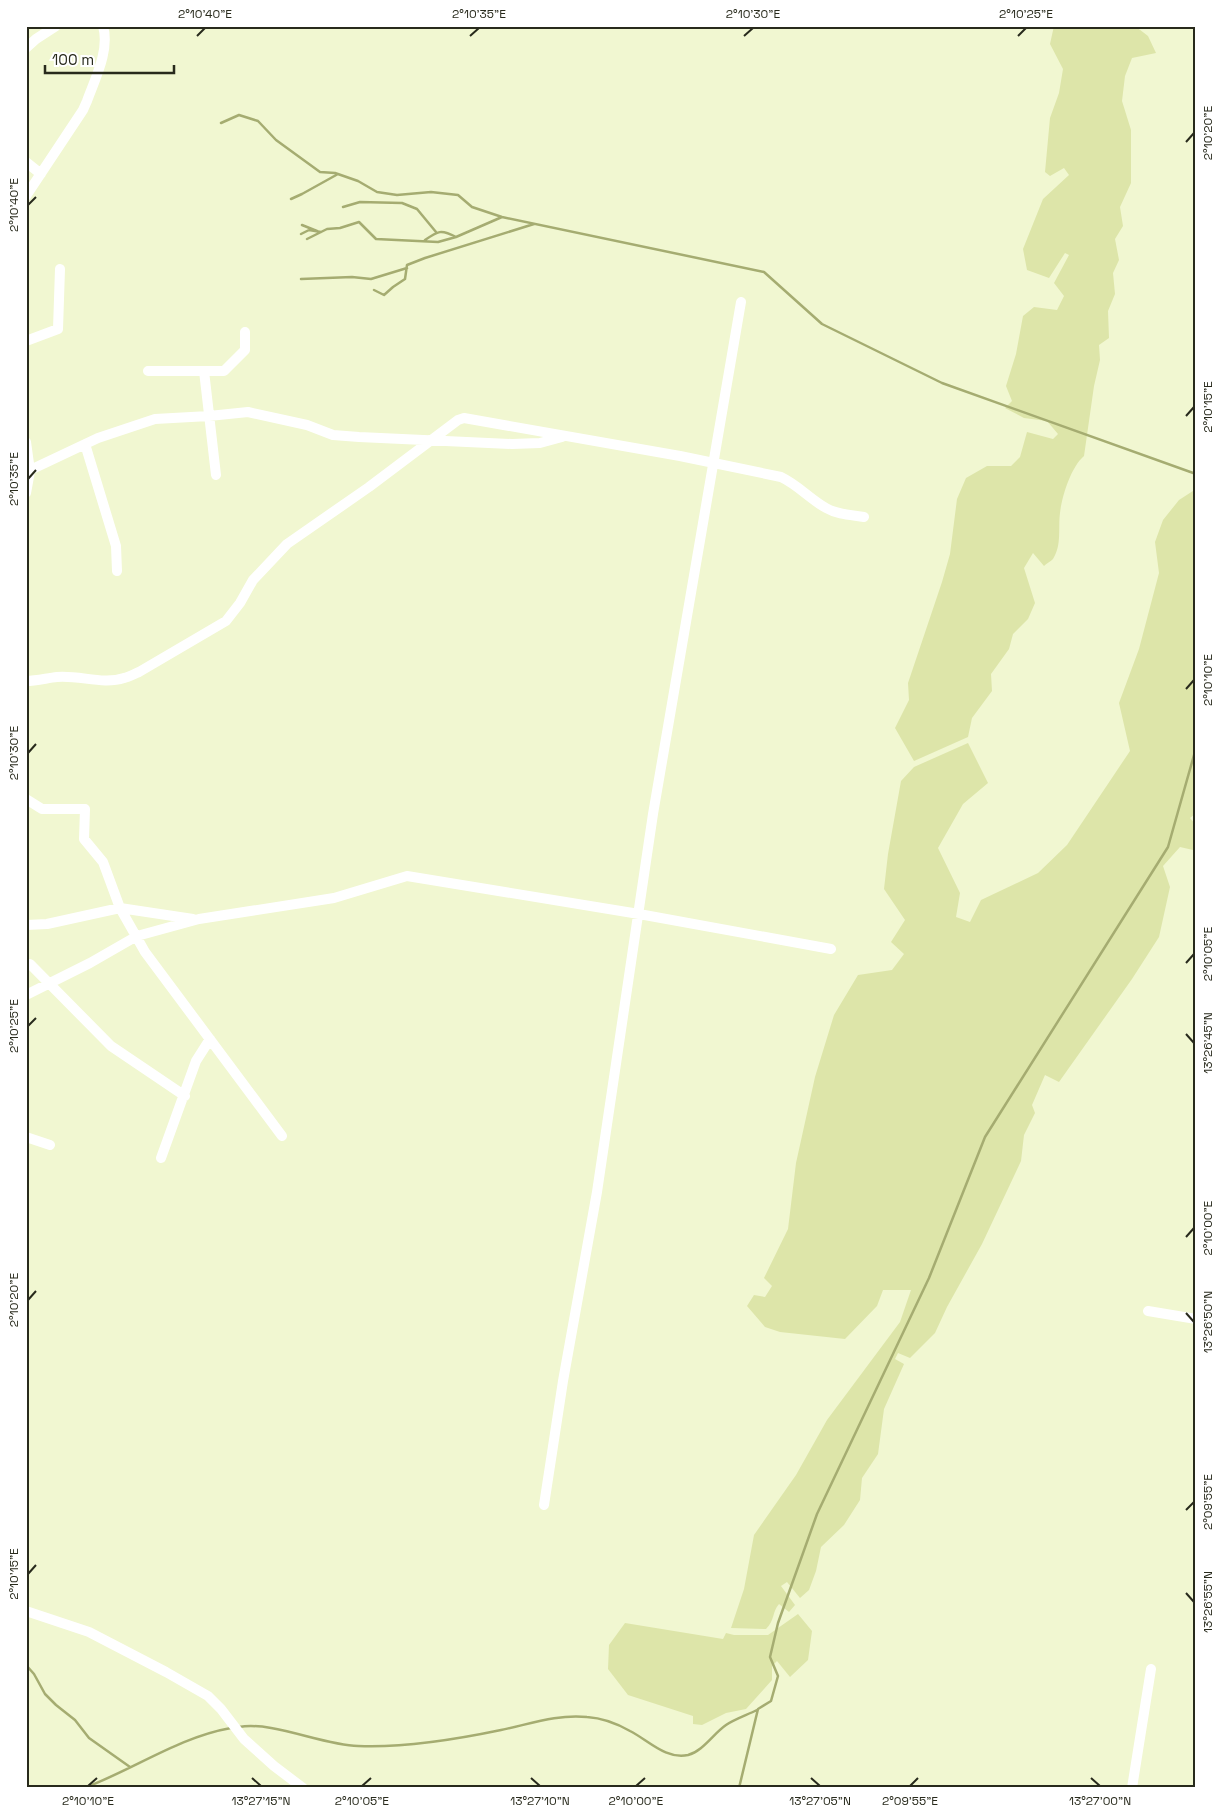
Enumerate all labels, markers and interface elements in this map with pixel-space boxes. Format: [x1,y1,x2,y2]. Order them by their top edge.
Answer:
text: 2°10'40"E [178,6,232,22]
text: 2°10'35"E [452,6,506,22]
text: 2°10'30"E [726,6,780,22]
text: 2°10'25"E [999,6,1053,22]
scale bar [45,42,174,74]
text: 100 m [52,50,94,69]
text: 2°10'20"E [1200,106,1216,160]
text: 2°10'40"E [6,178,22,232]
text: 2°10'15"E [1200,381,1216,433]
text: 2°10'35"E [6,452,22,506]
text: 2°10'10"E [1200,654,1216,706]
text: 2°10'30"E [6,726,22,780]
text: 2°10'05"E [1200,927,1216,981]
text: 2°10'25"E [6,999,22,1053]
text: 13°26'45"N [1200,1012,1216,1074]
text: 2°10'00"E [1200,1200,1216,1255]
text: 2°10'20"E [6,1273,22,1327]
text: 13°26'50"N [1200,1291,1216,1353]
text: 2°09'55"E [1200,1474,1216,1530]
text: 2°10'15"E [6,1548,22,1600]
text: 13°26'55"N [1200,1571,1216,1633]
text: 2°10'10"E [62,1793,114,1809]
text: 13°27'15"N [231,1793,291,1809]
text: 2°10'05"E [335,1793,389,1809]
text: 13°27'10"N [510,1793,570,1809]
text: 2°10'00"E [609,1793,664,1809]
text: 13°27'05"N [789,1793,851,1809]
text: 2°09'55"E [882,1793,938,1809]
text: 13°27'00"N [1069,1793,1131,1809]

